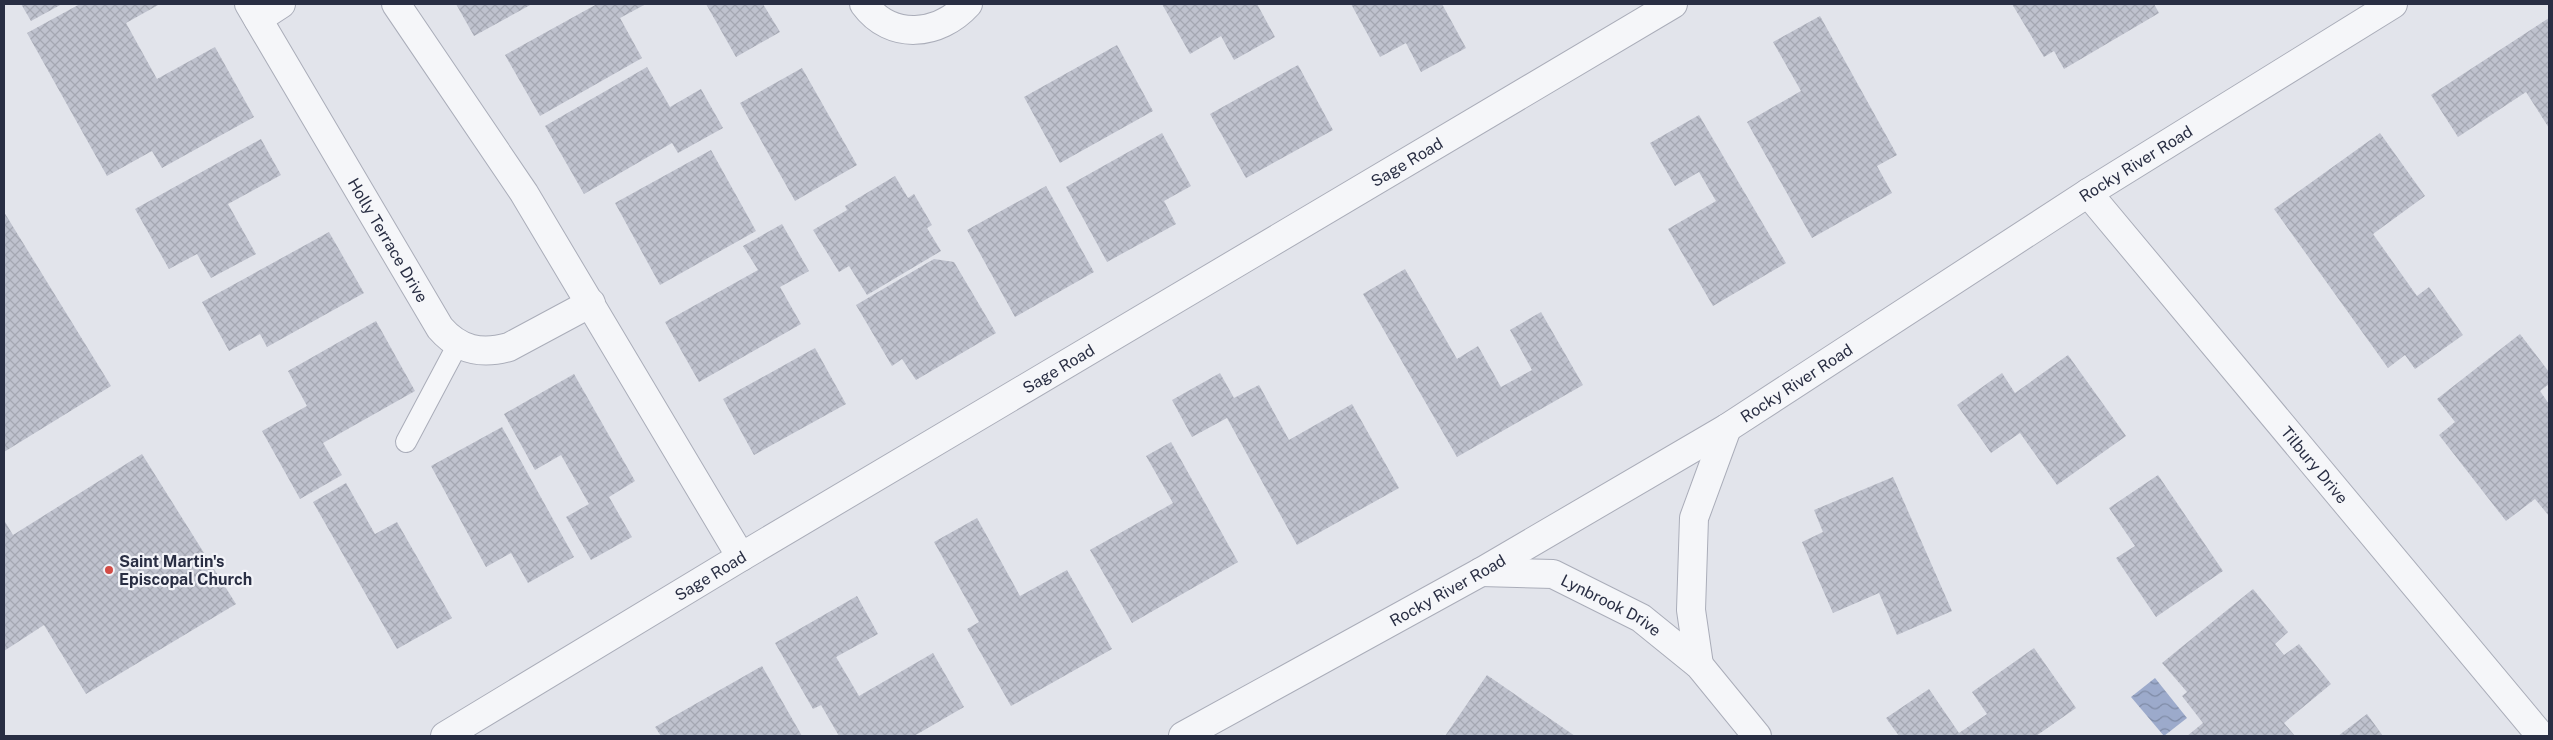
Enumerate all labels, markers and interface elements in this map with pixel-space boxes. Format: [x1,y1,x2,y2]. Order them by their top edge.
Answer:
street label: Rocky River Road [2076,122,2196,206]
street label: Sage Road [1368,134,1446,191]
street label: Holly Terrace Drive [344,175,432,306]
street label: Rocky River Road [1737,340,1856,427]
street label: Sage Road [1019,341,1098,398]
street label: Tilbury Drive [2277,423,2352,508]
street label: Sage Road [671,547,750,605]
street label: Rocky River Road [1386,551,1509,630]
place label: Saint Martin's Episcopal Church [119,552,252,589]
marker: Saint Martin's Episcopal Church [103,564,115,576]
street label: Lynbrook Drive [1558,571,1665,640]

